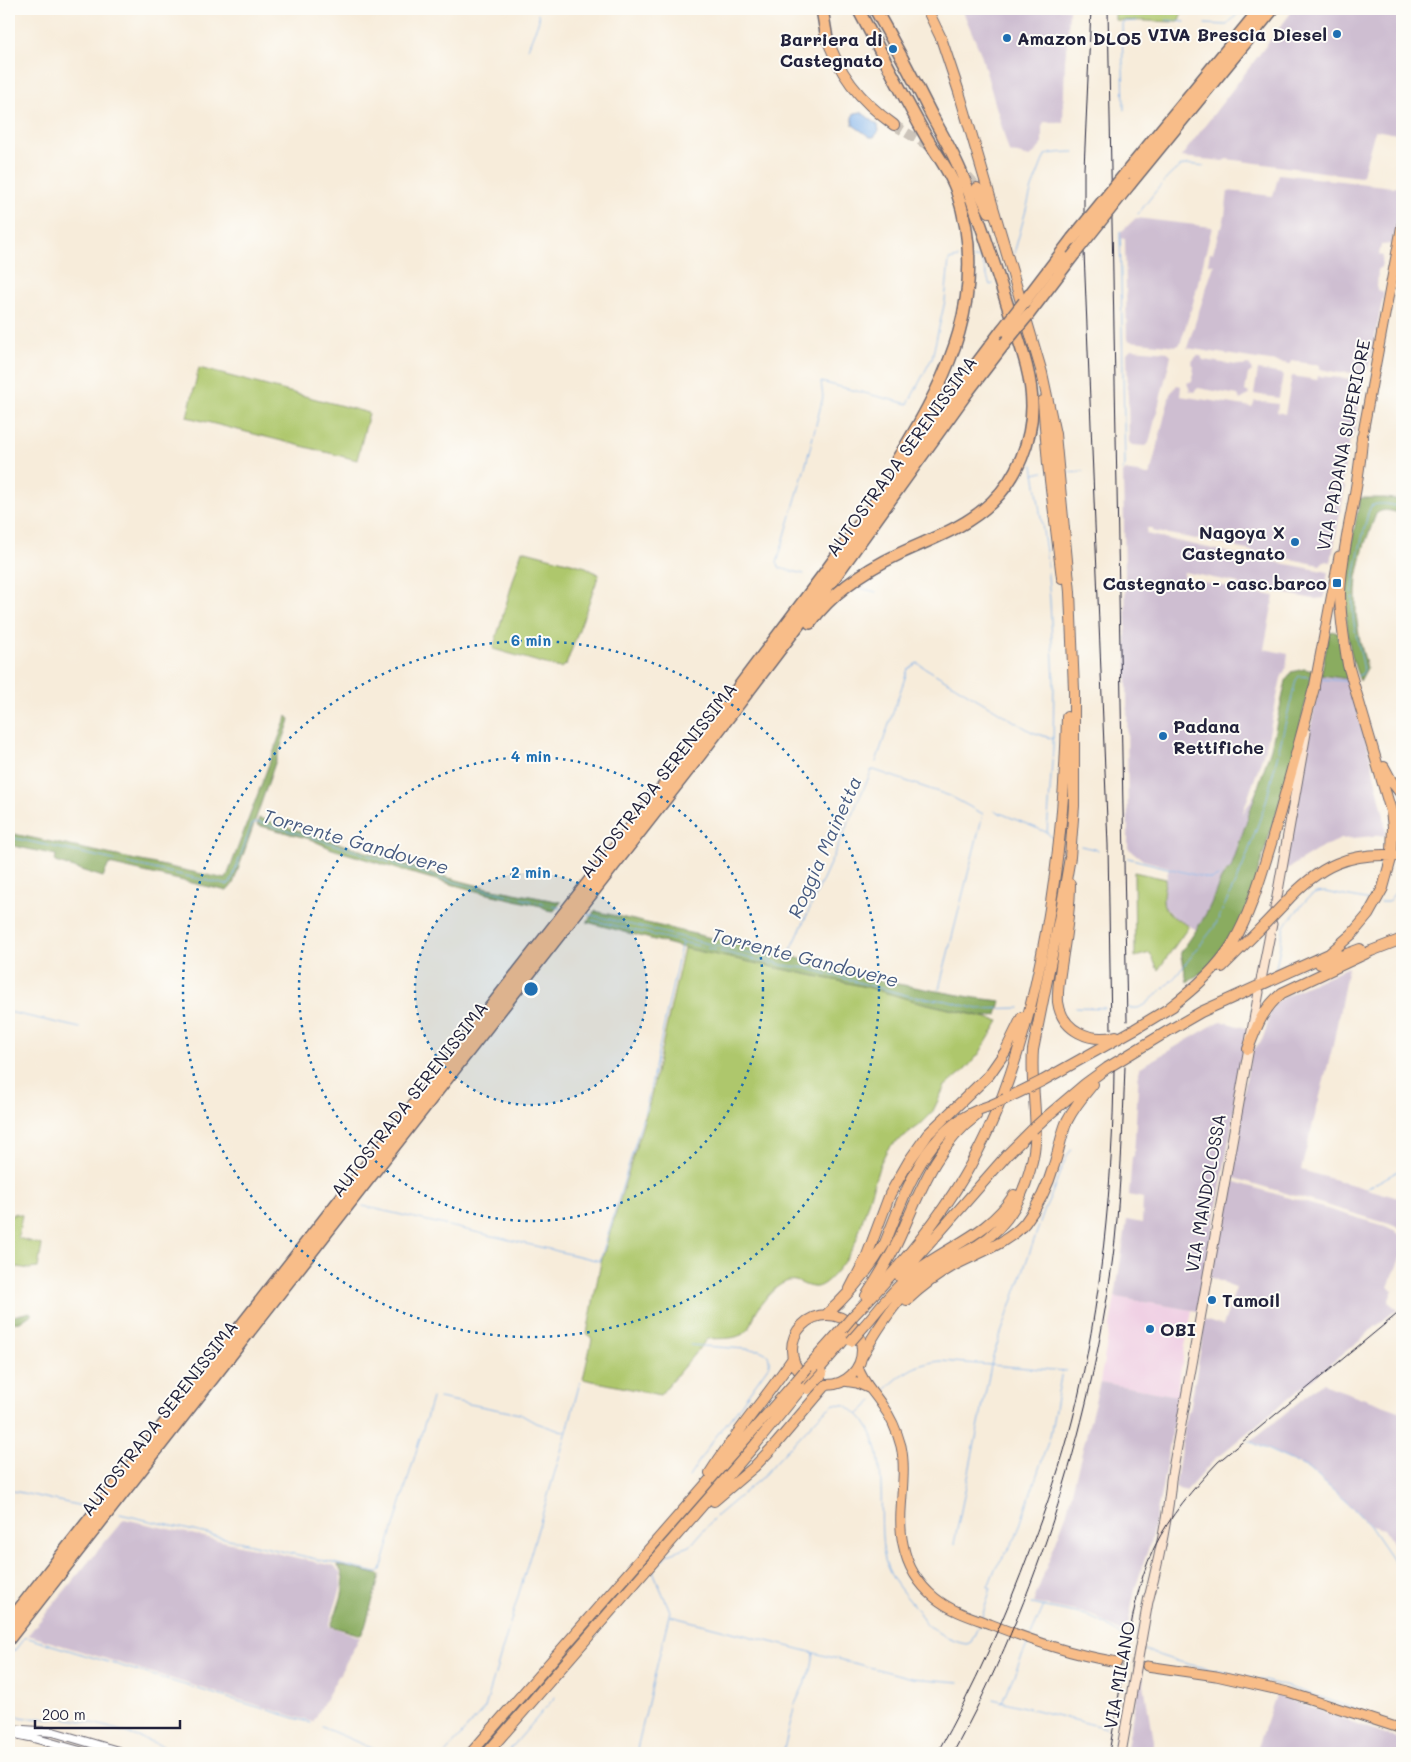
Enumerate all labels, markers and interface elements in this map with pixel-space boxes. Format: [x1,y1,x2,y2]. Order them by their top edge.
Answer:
place label: VIVA Brescia Diesel [1148,22,1327,46]
place label: Amazon DLO5 [1017,26,1141,50]
place label: Barriera di Castegnato [780,27,883,72]
marker: VIVA Brescia Diesel [1331,28,1343,40]
marker: Amazon DLO5 [1001,32,1013,44]
marker: Barriera di Castegnato [887,43,899,55]
street label: VIA PADANA SUPERIORE [1311,337,1375,553]
street label: AUTOSTRADA SERENISSIMA [820,351,982,561]
place label: Nagoya X Castegnato [1182,520,1285,565]
marker: Nagoya X Castegnato [1289,536,1301,548]
place label: Castegnato - casc.barco [1102,571,1327,595]
marker: Castegnato - casc.barco [1331,577,1343,589]
text: 6 min [511,630,551,650]
street label: AUTOSTRADA SERENISSIMA [574,677,742,883]
place label: Padana Rettifiche [1173,714,1264,759]
marker: Padana Rettifiche [1157,730,1169,742]
text: 4 min [511,746,551,766]
water label: Roggia Mainetta [781,772,867,922]
water label: Torrente Gandovere [260,802,452,880]
text: 2 min [511,862,551,882]
water label: Torrente Gandovere [709,922,901,992]
centre of rings [522,980,540,998]
street label: AUTOSTRADA SERENISSIMA [325,996,493,1202]
street label: VIA MANDOLOSSA [1179,1112,1231,1274]
place label: Tamoil [1222,1288,1280,1312]
marker: Tamoil [1206,1294,1218,1306]
street label: AUTOSTRADA SERENISSIMA [75,1315,243,1521]
place label: OBI [1160,1317,1196,1341]
marker: OBI [1144,1323,1156,1335]
street label: VIA MILANO [1098,1619,1140,1731]
scale bar [35,1697,180,1729]
text: 200 m [42,1704,86,1724]

